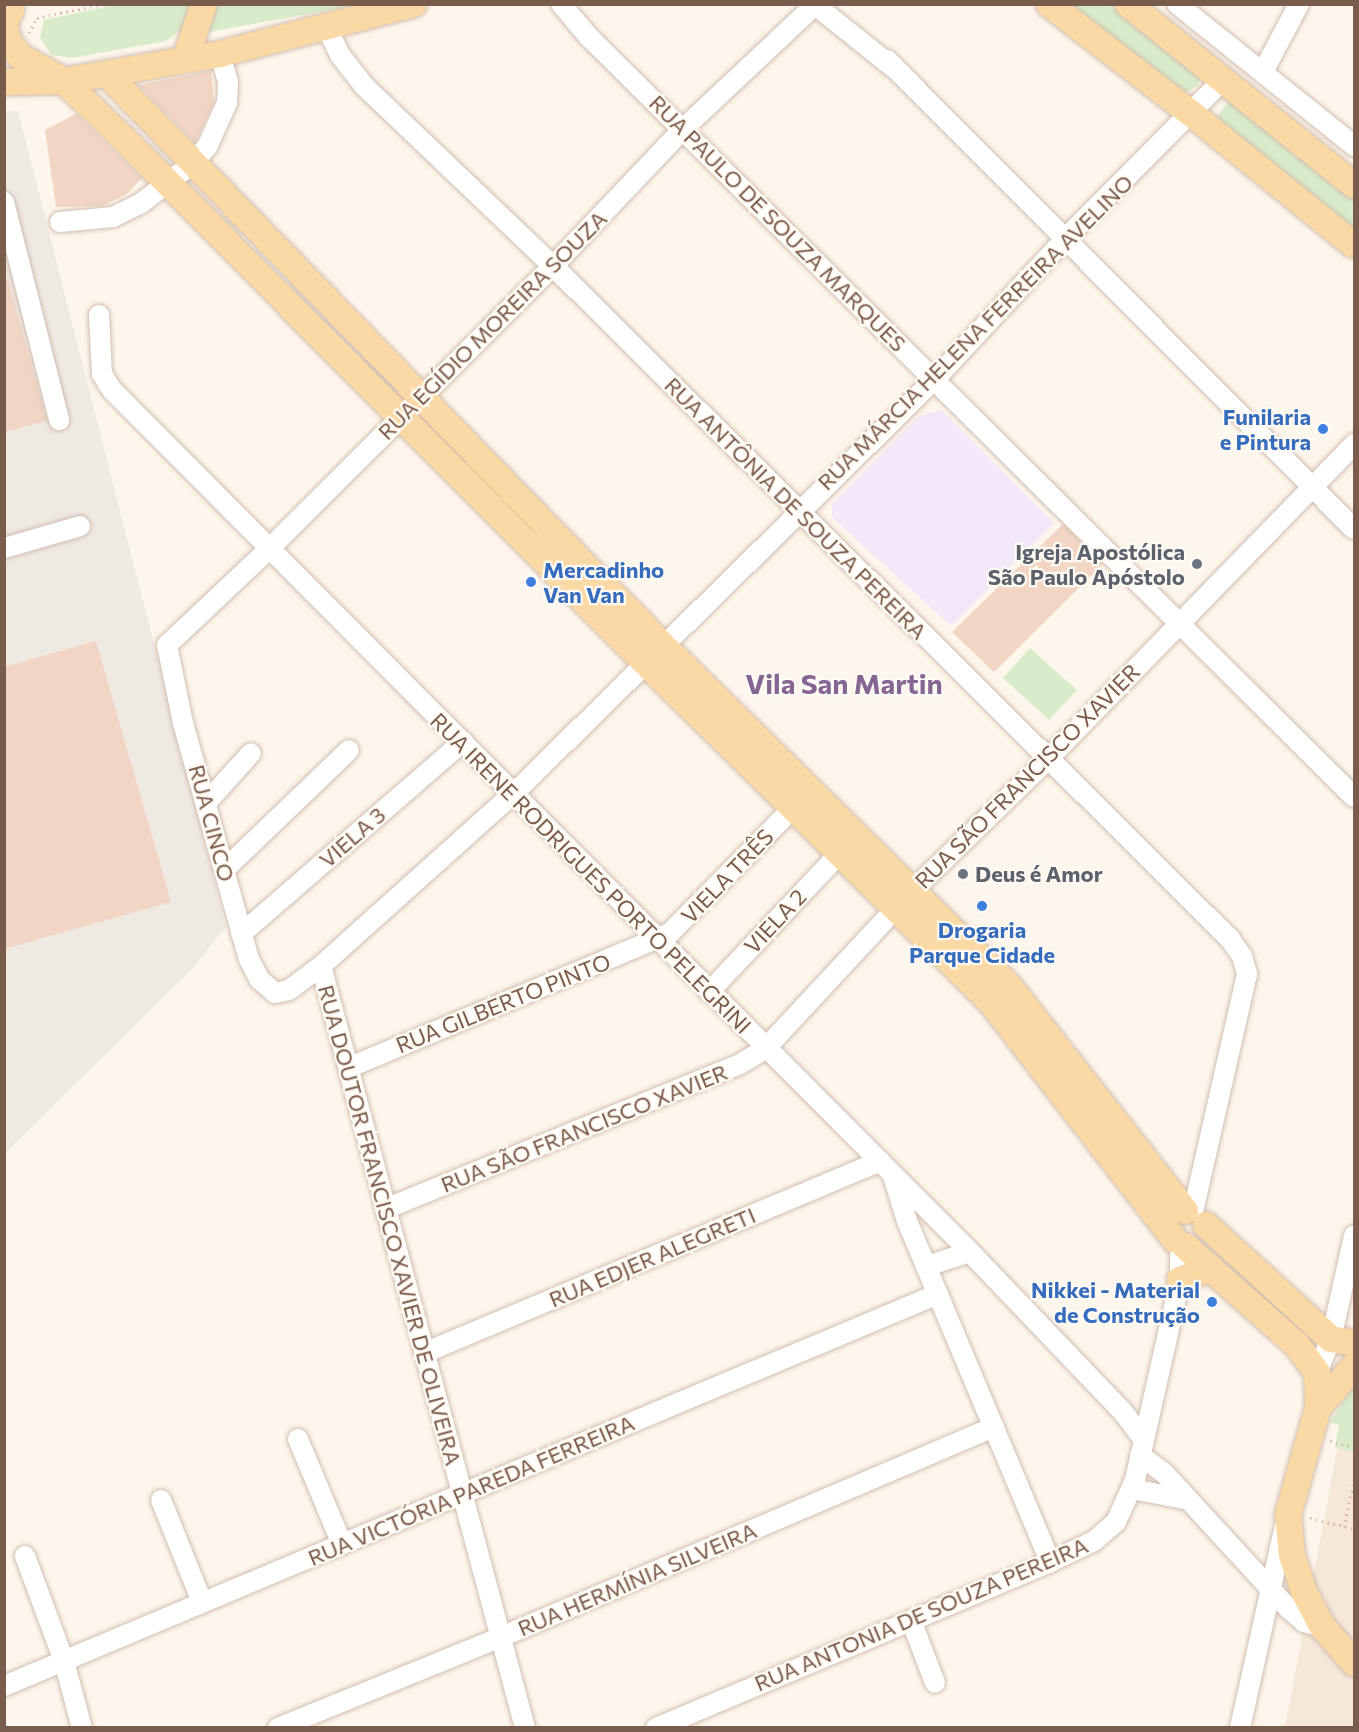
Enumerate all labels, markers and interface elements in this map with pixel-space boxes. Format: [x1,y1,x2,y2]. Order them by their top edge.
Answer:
street label: RUA PAULO DE SOUZA MARQUES [644,89,912,357]
street label: RUA MÁRCIA HELENA FERREIRA AVELINO [812,169,1138,495]
street label: RUA EGÍDIO MOREIRA SOUZA [372,205,612,445]
street label: RUA ANTÔNIA DE SOUZA PEREIRA [659,371,933,645]
place label: Funilaria e Pintura [1220,403,1311,454]
marker: Funilaria e Pintura [1316,422,1330,436]
place label: Igreja Apostólica São Paulo Apóstolo [988,538,1185,590]
place label: Mercadinho Van Van [543,556,664,608]
marker: Igreja Apostólica São Paulo Apóstolo [1190,557,1204,571]
marker: Mercadinho Van Van [524,575,538,589]
street label: RUA SÃO FRANCISCO XAVIER [909,658,1145,894]
district label: Vila San Martin [745,666,943,700]
street label: RUA IRENE RODRIGUES PORTO PELEGRINI [425,707,757,1039]
street label: RUA CINCO [184,762,240,884]
street label: VIELA 3 [314,801,390,873]
street label: VIELA TRÊS [675,823,779,929]
place label: Deus é Amor [975,861,1103,887]
marker: Deus é Amor [956,867,970,881]
street label: VIELA 2 [739,883,811,959]
marker: Drogaria Parque Cidade [975,899,989,913]
place label: Drogaria Parque Cidade [909,916,1055,968]
street label: RUA GILBERTO PINTO [392,948,614,1058]
street label: RUA DOUTOR FRANCISCO XAVIER DE OLIVEIRA [313,982,467,1468]
street label: RUA SÃO FRANCISCO XAVIER [437,1058,731,1198]
street label: RUA EDJER ALEGRETI [545,1202,759,1312]
place label: Nikkei - Material de Construção [1031,1276,1200,1328]
marker: Nikkei - Material de Construção [1205,1295,1219,1309]
street label: RUA VICTÓRIA PAREDA FERREIRA [304,1409,638,1571]
street label: RUA HERMÍNIA SILVEIRA [514,1517,760,1641]
street label: RUA ANTONIA DE SOUZA PEREIRA [750,1532,1092,1696]

